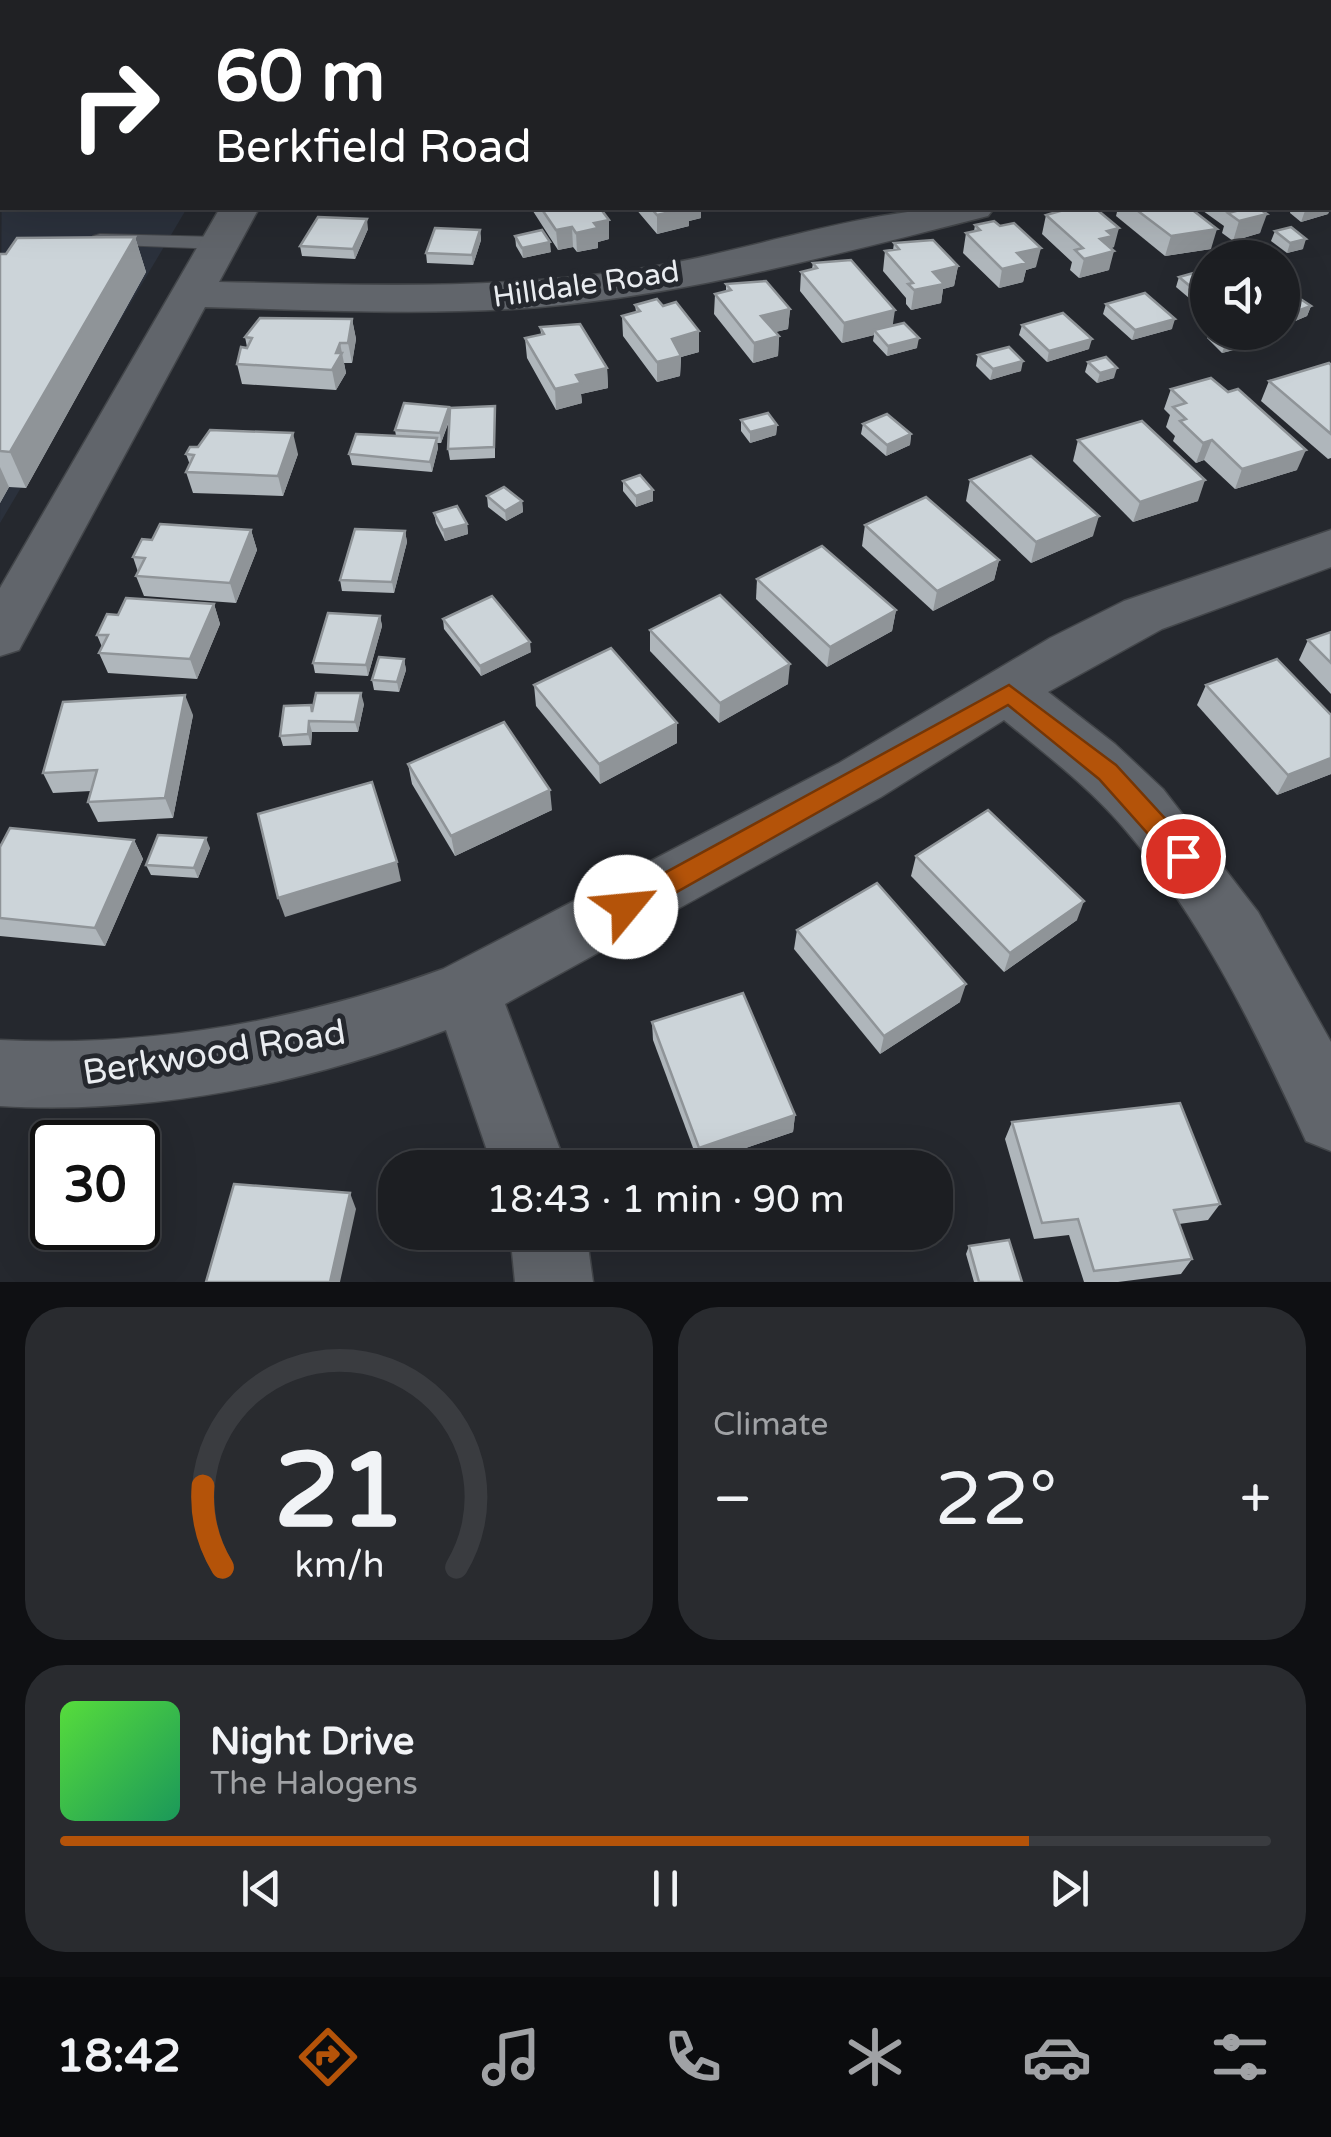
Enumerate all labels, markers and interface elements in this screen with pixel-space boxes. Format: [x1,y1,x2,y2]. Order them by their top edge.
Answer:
text: 60 m [215,36,385,120]
icon: right [50,40,180,170]
text: Berkfield Road [215,121,532,175]
map controls [1190,240,1300,350]
button: sound [1190,240,1300,350]
street label: Hilldale Road [490,253,682,316]
pin [1141,814,1226,899]
icon: arrive [1156,829,1211,884]
position arrow [574,855,678,959]
street label: Berkwood Road [80,1011,349,1094]
speed limit sign: 30 [30,1120,160,1250]
text: 18:43 · 1 min · 90 m [486,1177,845,1223]
text: Climate [713,1406,828,1444]
text: 21 [274,1430,404,1555]
text: 22° [935,1455,1057,1545]
text: − [713,1467,752,1533]
text: + [1240,1467,1271,1533]
text: km/h [294,1544,384,1587]
text: Night Drive [210,1719,414,1765]
text: The Halogens [210,1765,418,1803]
icon: previous [234,1861,289,1916]
icon: pause [638,1861,693,1916]
icon: next [1042,1861,1097,1916]
icon: directions [293,2022,363,2092]
icon: music [476,2022,546,2092]
icon: phone [658,2022,728,2092]
icon: climate [840,2022,910,2092]
icon: car [1022,2022,1092,2092]
icon: filters [1205,2022,1275,2092]
text: 18:42 [56,2030,181,2084]

